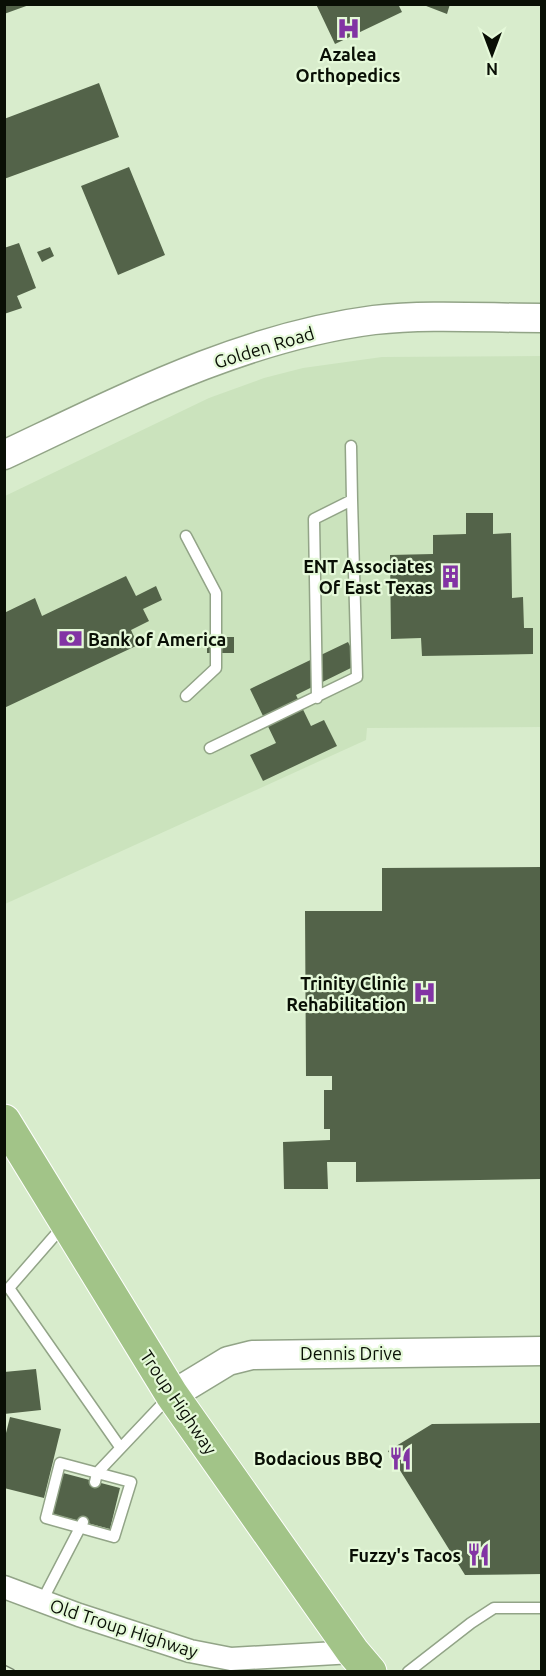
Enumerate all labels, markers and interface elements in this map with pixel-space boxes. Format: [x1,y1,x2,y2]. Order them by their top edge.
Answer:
hospital icon: Azalea Orthopedics [335,15,361,41]
north arrow [462,24,522,84]
place label: Azalea Orthopedics [296,44,400,85]
text: N [486,60,498,78]
street label: Golden Road [212,322,316,372]
place label: ENT Associates Of East Texas [303,556,433,597]
building icon: ENT Associates Of East Texas [438,563,464,589]
bank icon: Bank of America [57,626,83,652]
place label: Bank of America [88,629,226,649]
place label: Trinity Clinic Rehabilitation [286,973,406,1014]
hospital icon: Trinity Clinic Rehabilitation [411,980,437,1006]
street label: Dennis Drive [300,1343,402,1363]
street label: Troup Highway [137,1346,221,1458]
restaurant icon: Bodacious BBQ [388,1445,414,1471]
place label: Bodacious BBQ [254,1448,383,1468]
restaurant icon: Fuzzy's Tacos [466,1542,492,1568]
place label: Fuzzy's Tacos [349,1545,461,1565]
street label: Old Troup Highway [47,1595,201,1661]

